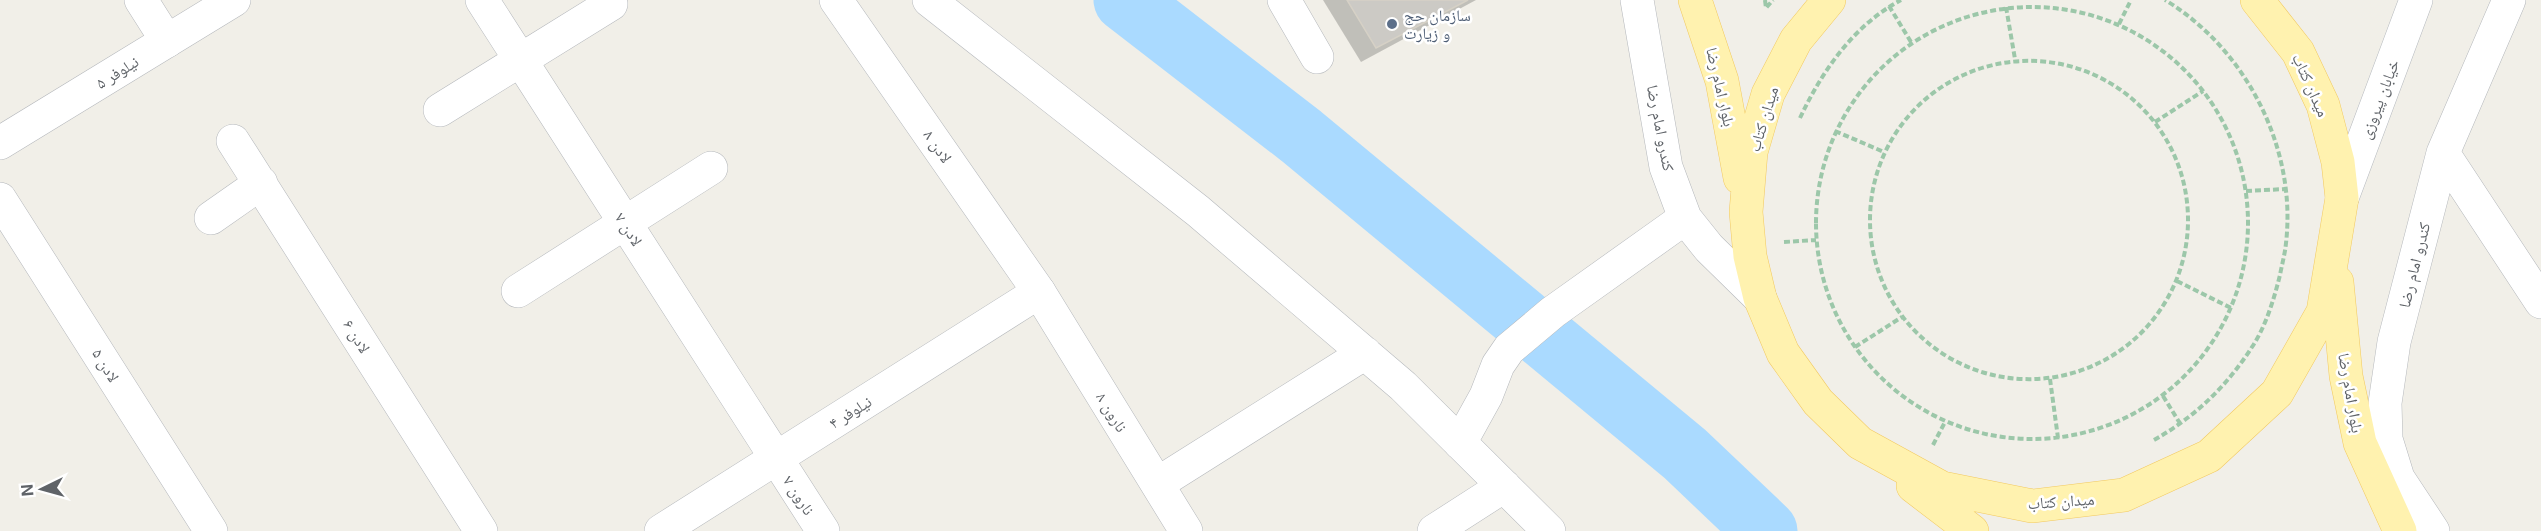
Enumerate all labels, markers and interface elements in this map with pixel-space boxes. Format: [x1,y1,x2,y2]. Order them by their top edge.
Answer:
place label: سازمان حج و زیارت [1404,5,1471,43]
marker: سازمان حج و زیارت [1385,17,1399,31]
street label: بلوار امام رضا [1701,45,1740,129]
street label: میدان کتاب [2287,50,2334,120]
street label: نیلوفر ۵ [92,51,142,93]
street label: خیابان پیروزی [2355,56,2404,142]
street label: کندرو امام رضا [1642,83,1679,173]
street label: میدان کتاب [1744,84,1783,154]
street label: لادن ۸ [919,126,957,167]
street label: لادن ۷ [610,208,647,250]
street label: کندرو امام رضا [2394,220,2435,310]
street label: لادن ۶ [338,315,375,357]
street label: لادن ۵ [87,344,124,386]
street label: بلوار امام رضا [2333,352,2368,435]
street label: نارون ۸ [1091,388,1132,436]
street label: نیلوفر ۴ [825,391,875,433]
north arrow [12,459,72,519]
street label: نارون ۷ [778,471,819,519]
text: N [17,483,38,497]
street label: میدان کتاب [2027,489,2095,514]

